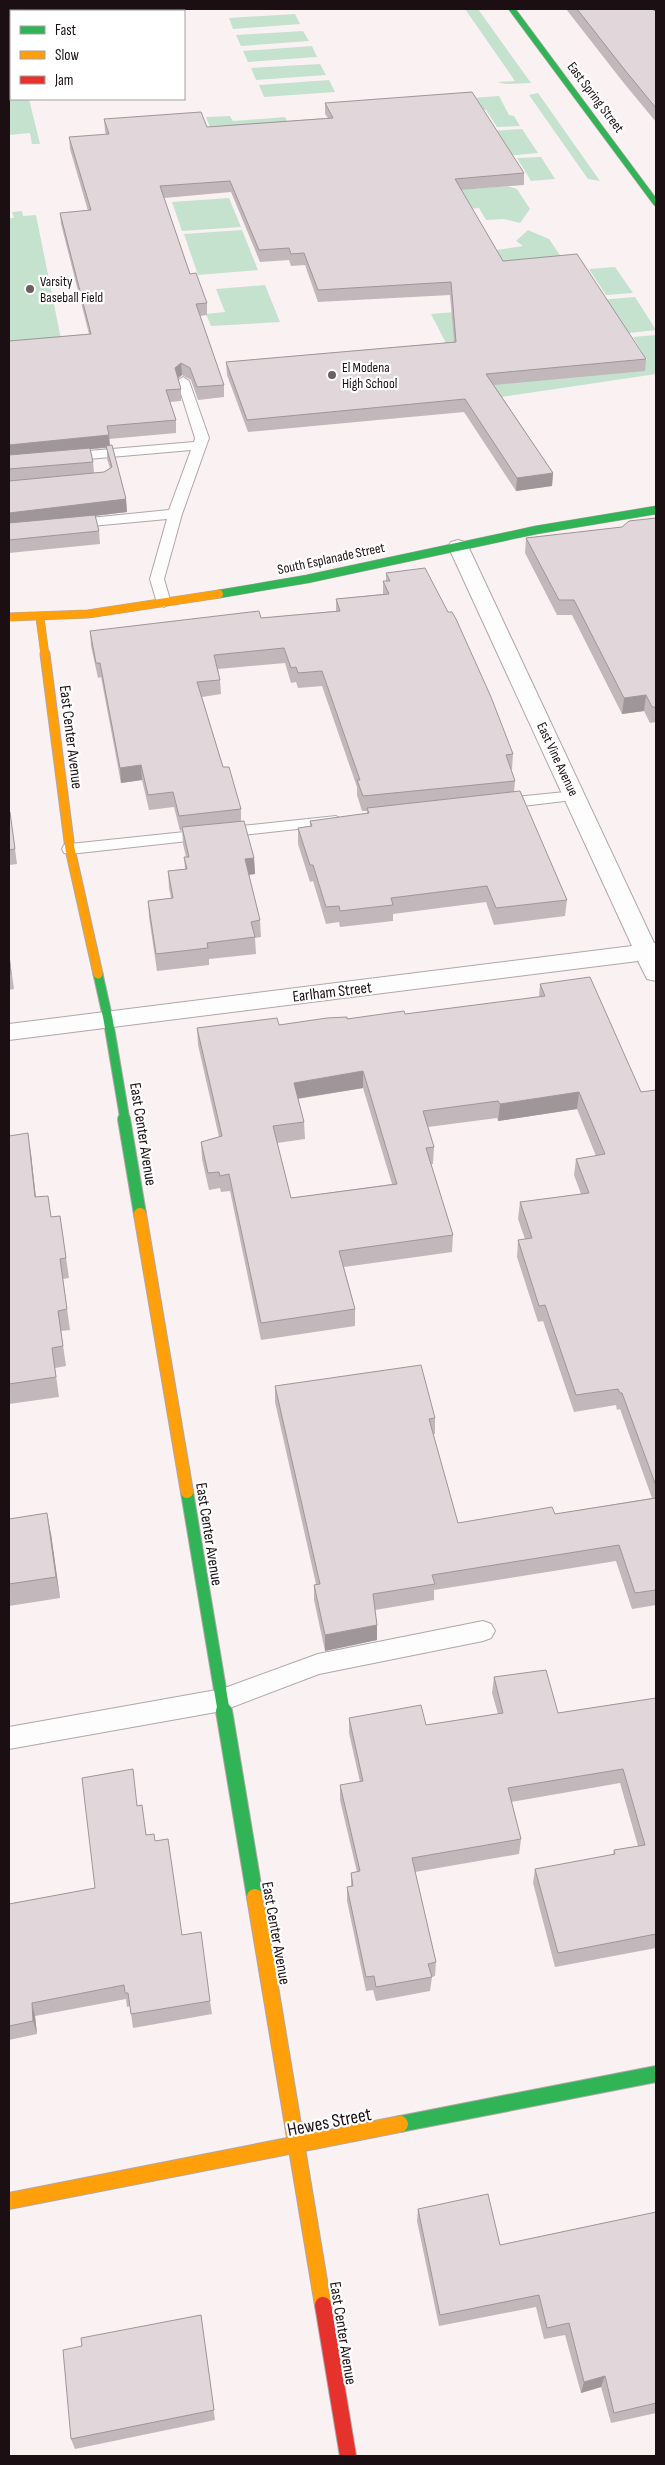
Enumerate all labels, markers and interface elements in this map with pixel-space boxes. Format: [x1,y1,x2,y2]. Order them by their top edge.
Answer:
legend [10,10,185,100]
text: Fast [55,21,77,40]
text: Slow [55,46,79,65]
street label: East Spring Street [563,59,628,136]
text: Jam [54,71,73,90]
place label: Varsity Baseball Field [40,273,103,306]
marker: Varsity Baseball Field [24,283,36,295]
place label: El Modena High School [342,359,397,392]
marker: El Modena High School [326,369,338,381]
street label: South Esplanade Street [276,539,386,578]
street label: East Center Avenue [55,684,86,790]
street label: East Vine Avenue [533,720,582,799]
street label: Earlham Street [291,978,373,1007]
street label: East Center Avenue [125,1081,160,1187]
street label: East Center Avenue [191,1481,226,1587]
street label: East Center Avenue [257,1880,294,1986]
street label: Hewes Street [285,2103,374,2142]
street label: East Center Avenue [325,2280,360,2386]

